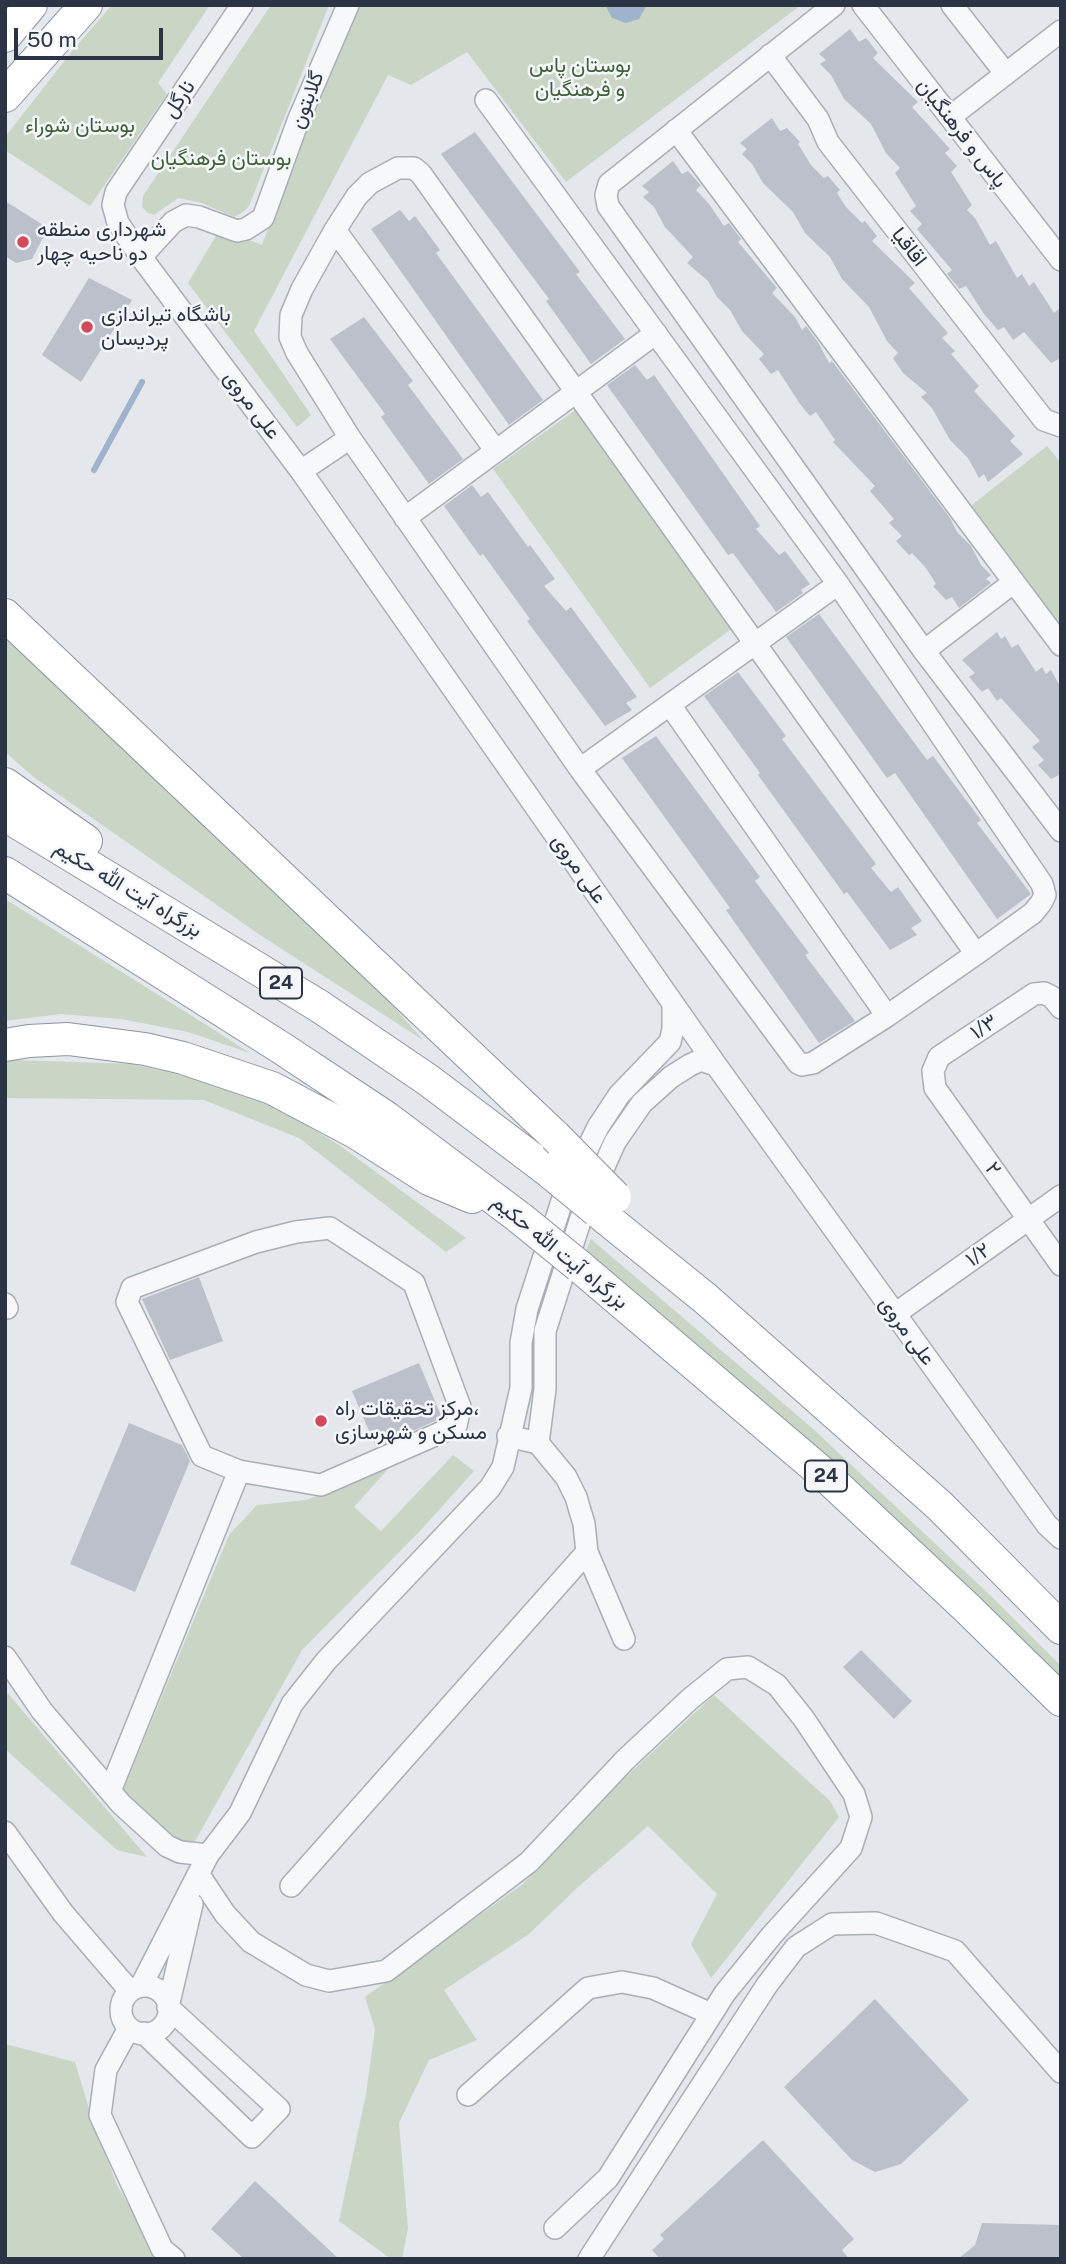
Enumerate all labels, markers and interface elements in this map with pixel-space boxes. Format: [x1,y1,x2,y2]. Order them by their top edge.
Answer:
scale bar [18,14,166,58]
text: 50 m [27,27,77,52]
park label: بوستان پاس و فرهنگیان [529,53,631,103]
street label: گلابتون [284,68,330,132]
street label: پاس و فرهنگیان [911,73,1013,193]
street label: نارگل [157,75,201,123]
park label: بوستان شوراء [25,113,135,139]
park label: بوستان فرهنگیان [151,146,291,172]
place label: شهرداری منطقه دو ناحیه چهار [37,217,166,267]
street label: اقاقیا [886,222,932,272]
marker: شهرداری منطقه دو ناحیه چهار [15,234,31,250]
place label: باشگاه تیراندازی پردیسان [101,302,231,352]
marker: باشگاه تیراندازی پردیسان [79,319,95,335]
street label: علی مروی [218,366,286,444]
street label: علی مروی [546,829,612,909]
street label: بزرگراه آیت الله حکیم [49,835,207,943]
road number: 24 [260,967,302,998]
street label: ۱/۳ [966,1009,1002,1045]
street label: ۲ [980,1157,1006,1181]
street label: بزرگراه آیت الله حکیم [487,1189,633,1315]
street label: ۱/۲ [961,1238,995,1272]
street label: علی مروی [873,1291,941,1371]
place label: مرکز تحقیقات راه، مسکن و شهرسازی [335,1396,487,1446]
marker: مرکز تحقیقات راه، مسکن و شهرسازی [313,1413,329,1429]
road number: 24 [805,1460,847,1492]

